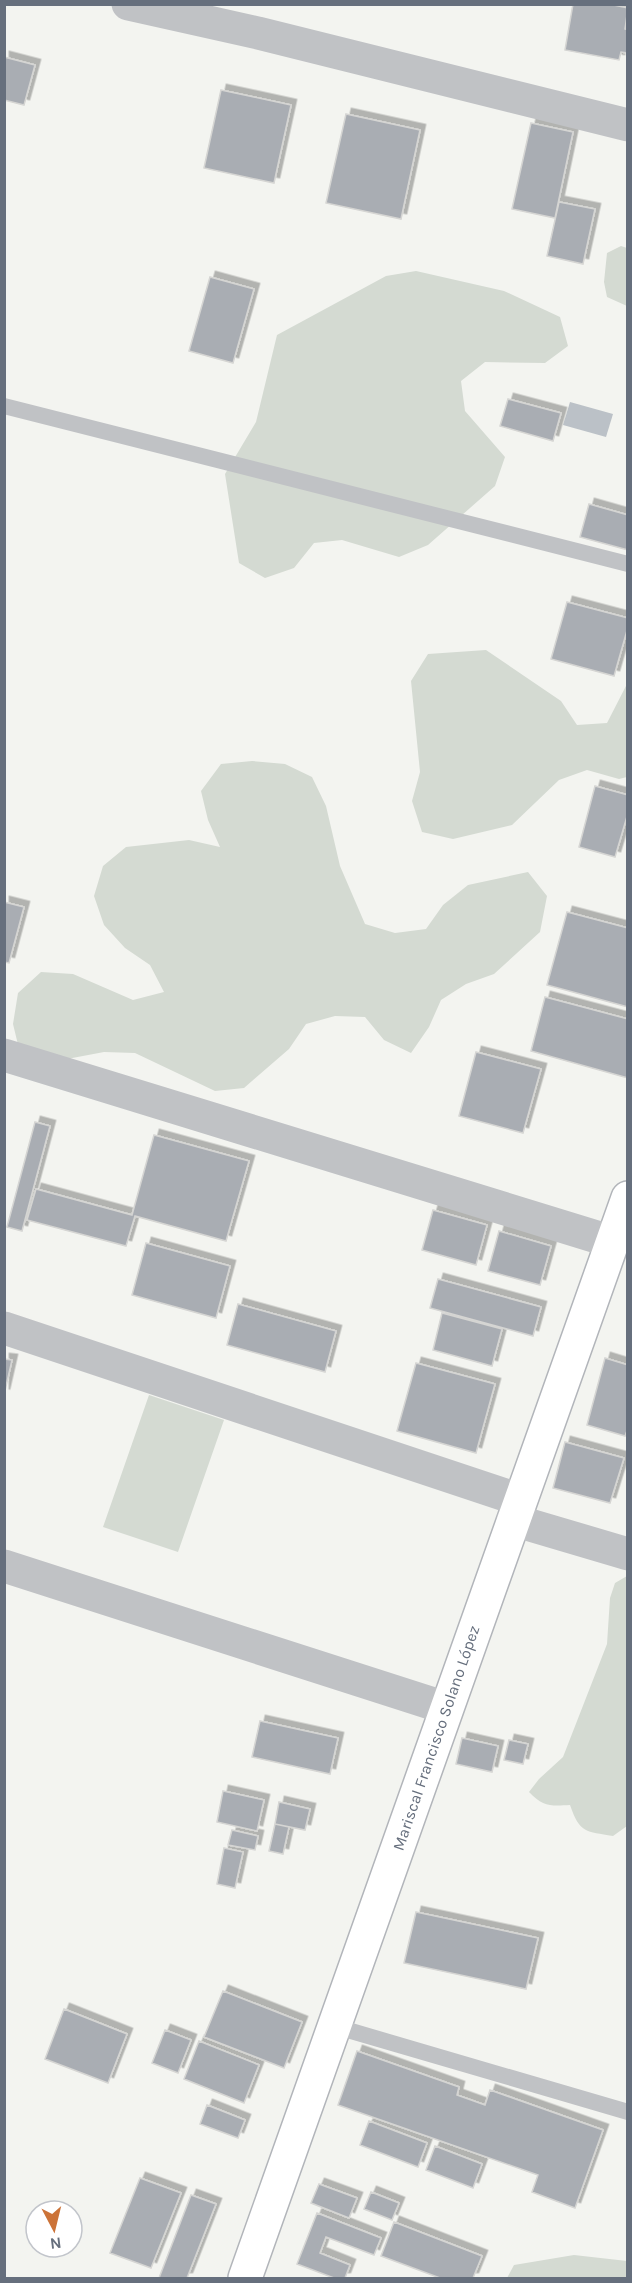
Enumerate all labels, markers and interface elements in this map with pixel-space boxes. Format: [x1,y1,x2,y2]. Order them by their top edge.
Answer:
street label: Mariscal Francisco Solano López [388,1623,484,1853]
north arrow [24,2199,84,2259]
text: N [49,2233,63,2254]

